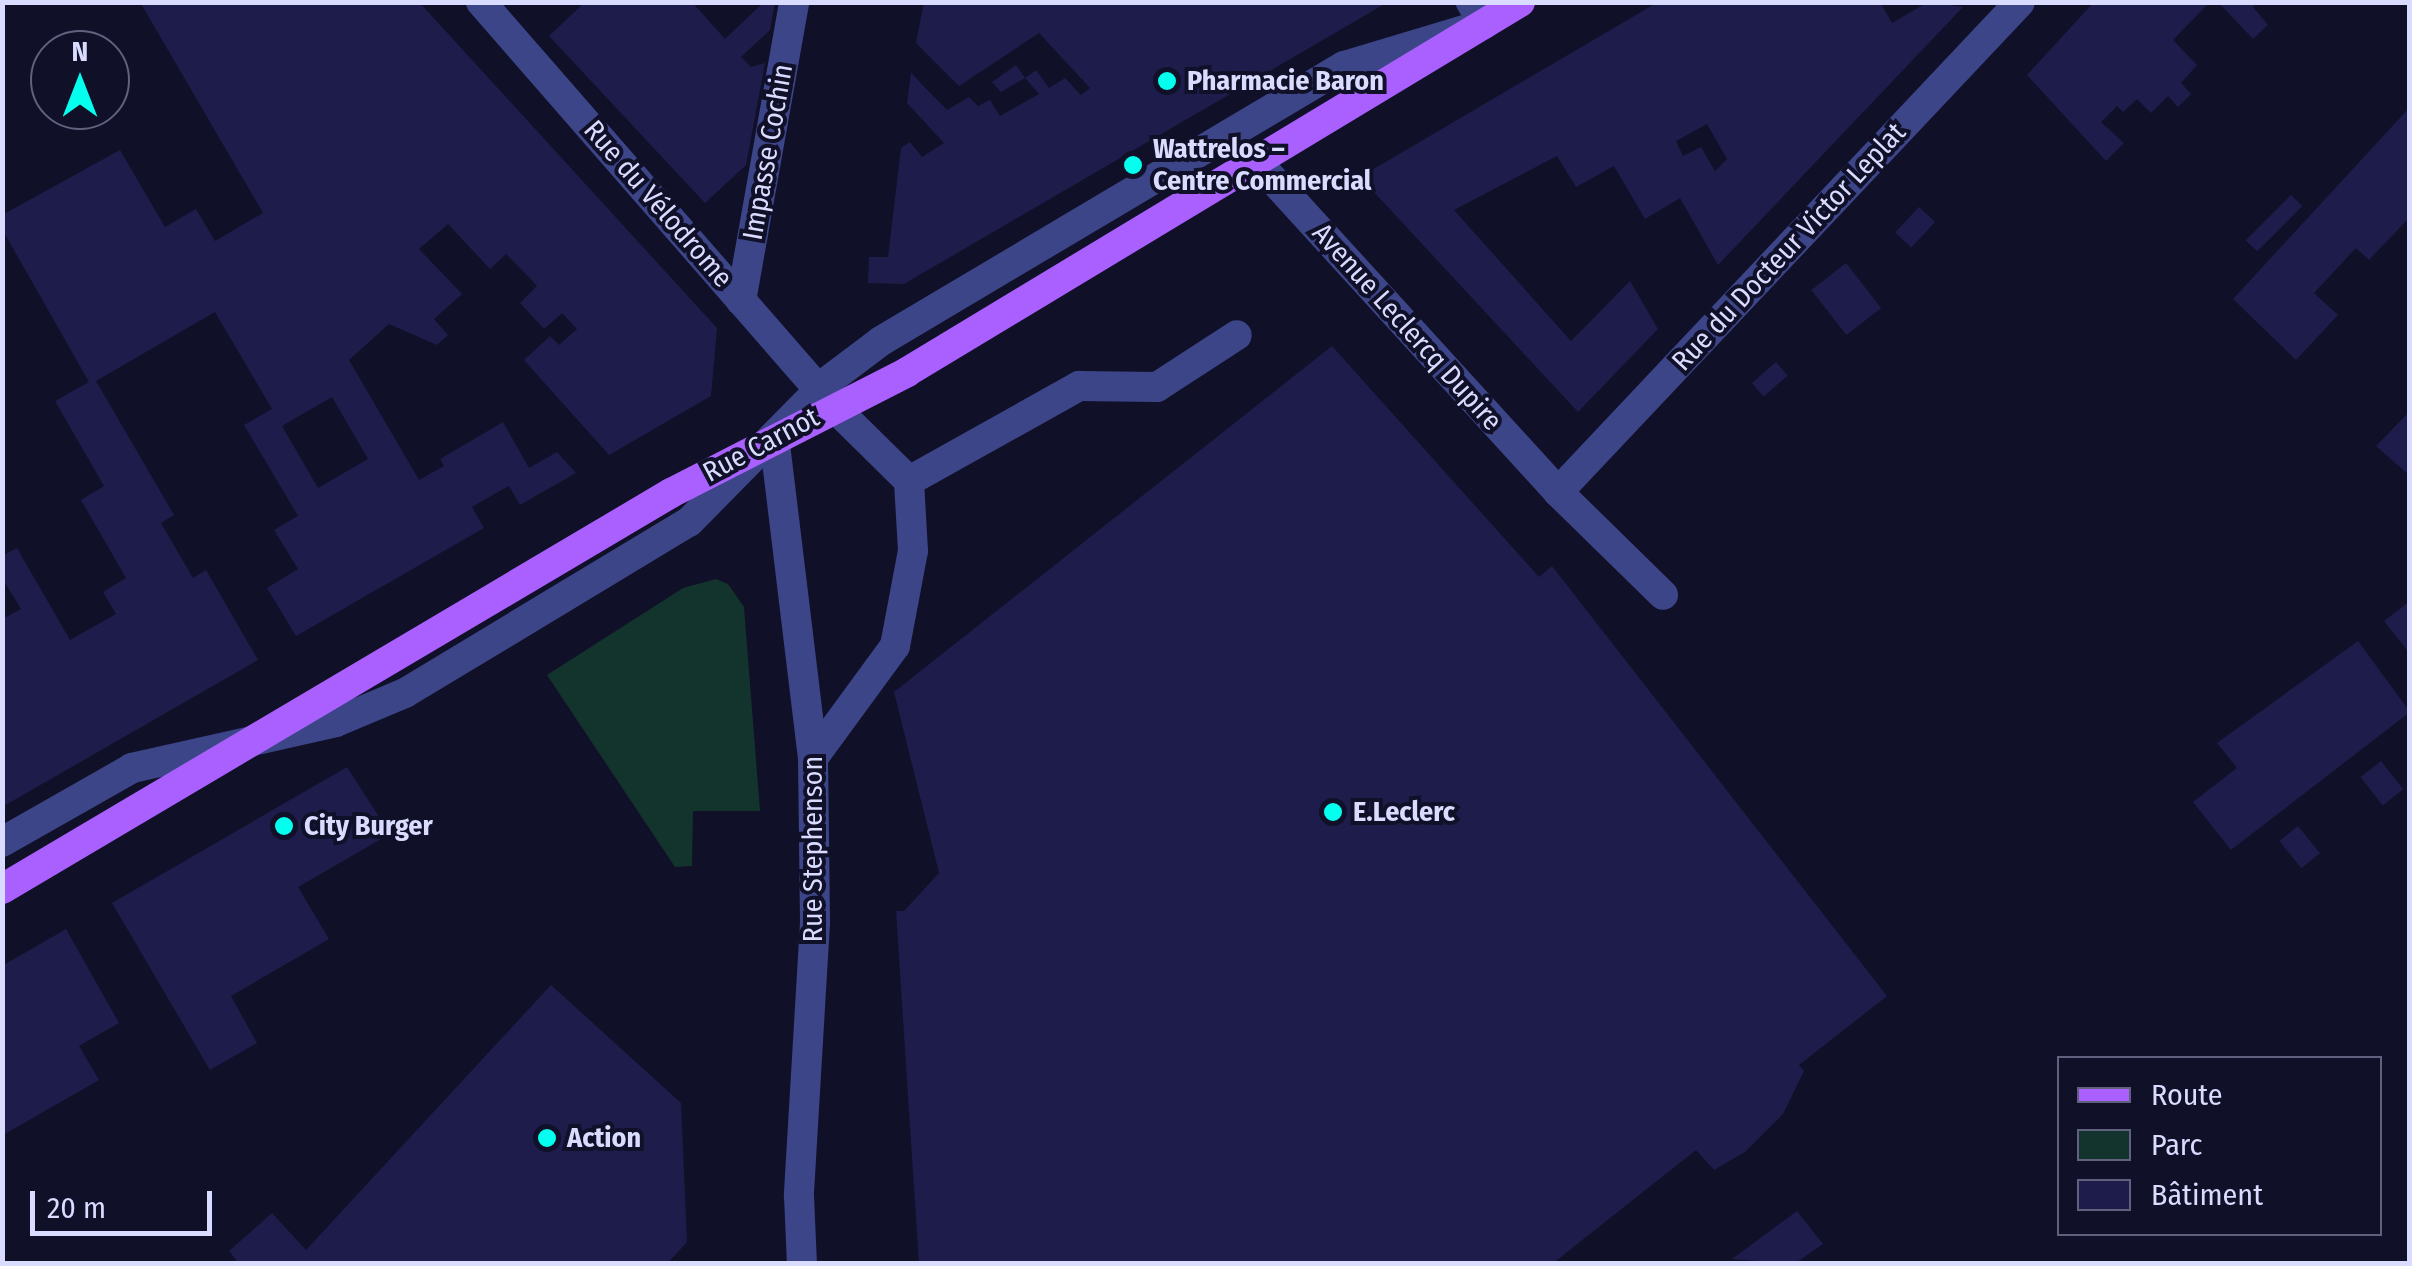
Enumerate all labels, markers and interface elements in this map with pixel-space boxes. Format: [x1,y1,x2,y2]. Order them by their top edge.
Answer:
north arrow [30,30,130,130]
text: N [72,35,88,68]
street label: Impasse Cochin [736,61,800,243]
place label: Pharmacie Baron [1187,64,1384,98]
marker: Pharmacie Baron [1156,70,1178,92]
street label: Rue du Vélodrome [576,114,740,294]
street label: Rue du Docteur Victor Leplat [1665,116,1913,378]
place label: Wattrelos – Centre Commercial [1153,132,1372,198]
marker: Wattrelos – Centre Commercial [1122,154,1144,176]
street label: Avenue Leclercq Dupire [1305,217,1509,437]
street label: Rue Carnot [697,400,825,490]
street label: Rue Stephenson [796,756,830,942]
place label: E.Leclerc [1353,795,1455,829]
marker: E.Leclerc [1322,801,1344,823]
place label: City Burger [304,809,433,843]
marker: City Burger [273,815,295,837]
legend [2057,1056,2382,1236]
text: Route [2151,1077,2223,1113]
place label: Action [567,1121,641,1155]
marker: Action [536,1127,558,1149]
text: Parc [2151,1127,2202,1163]
scale bar [35,1171,218,1233]
text: Bâtiment [2151,1177,2263,1213]
text: 20 m [47,1190,106,1226]

